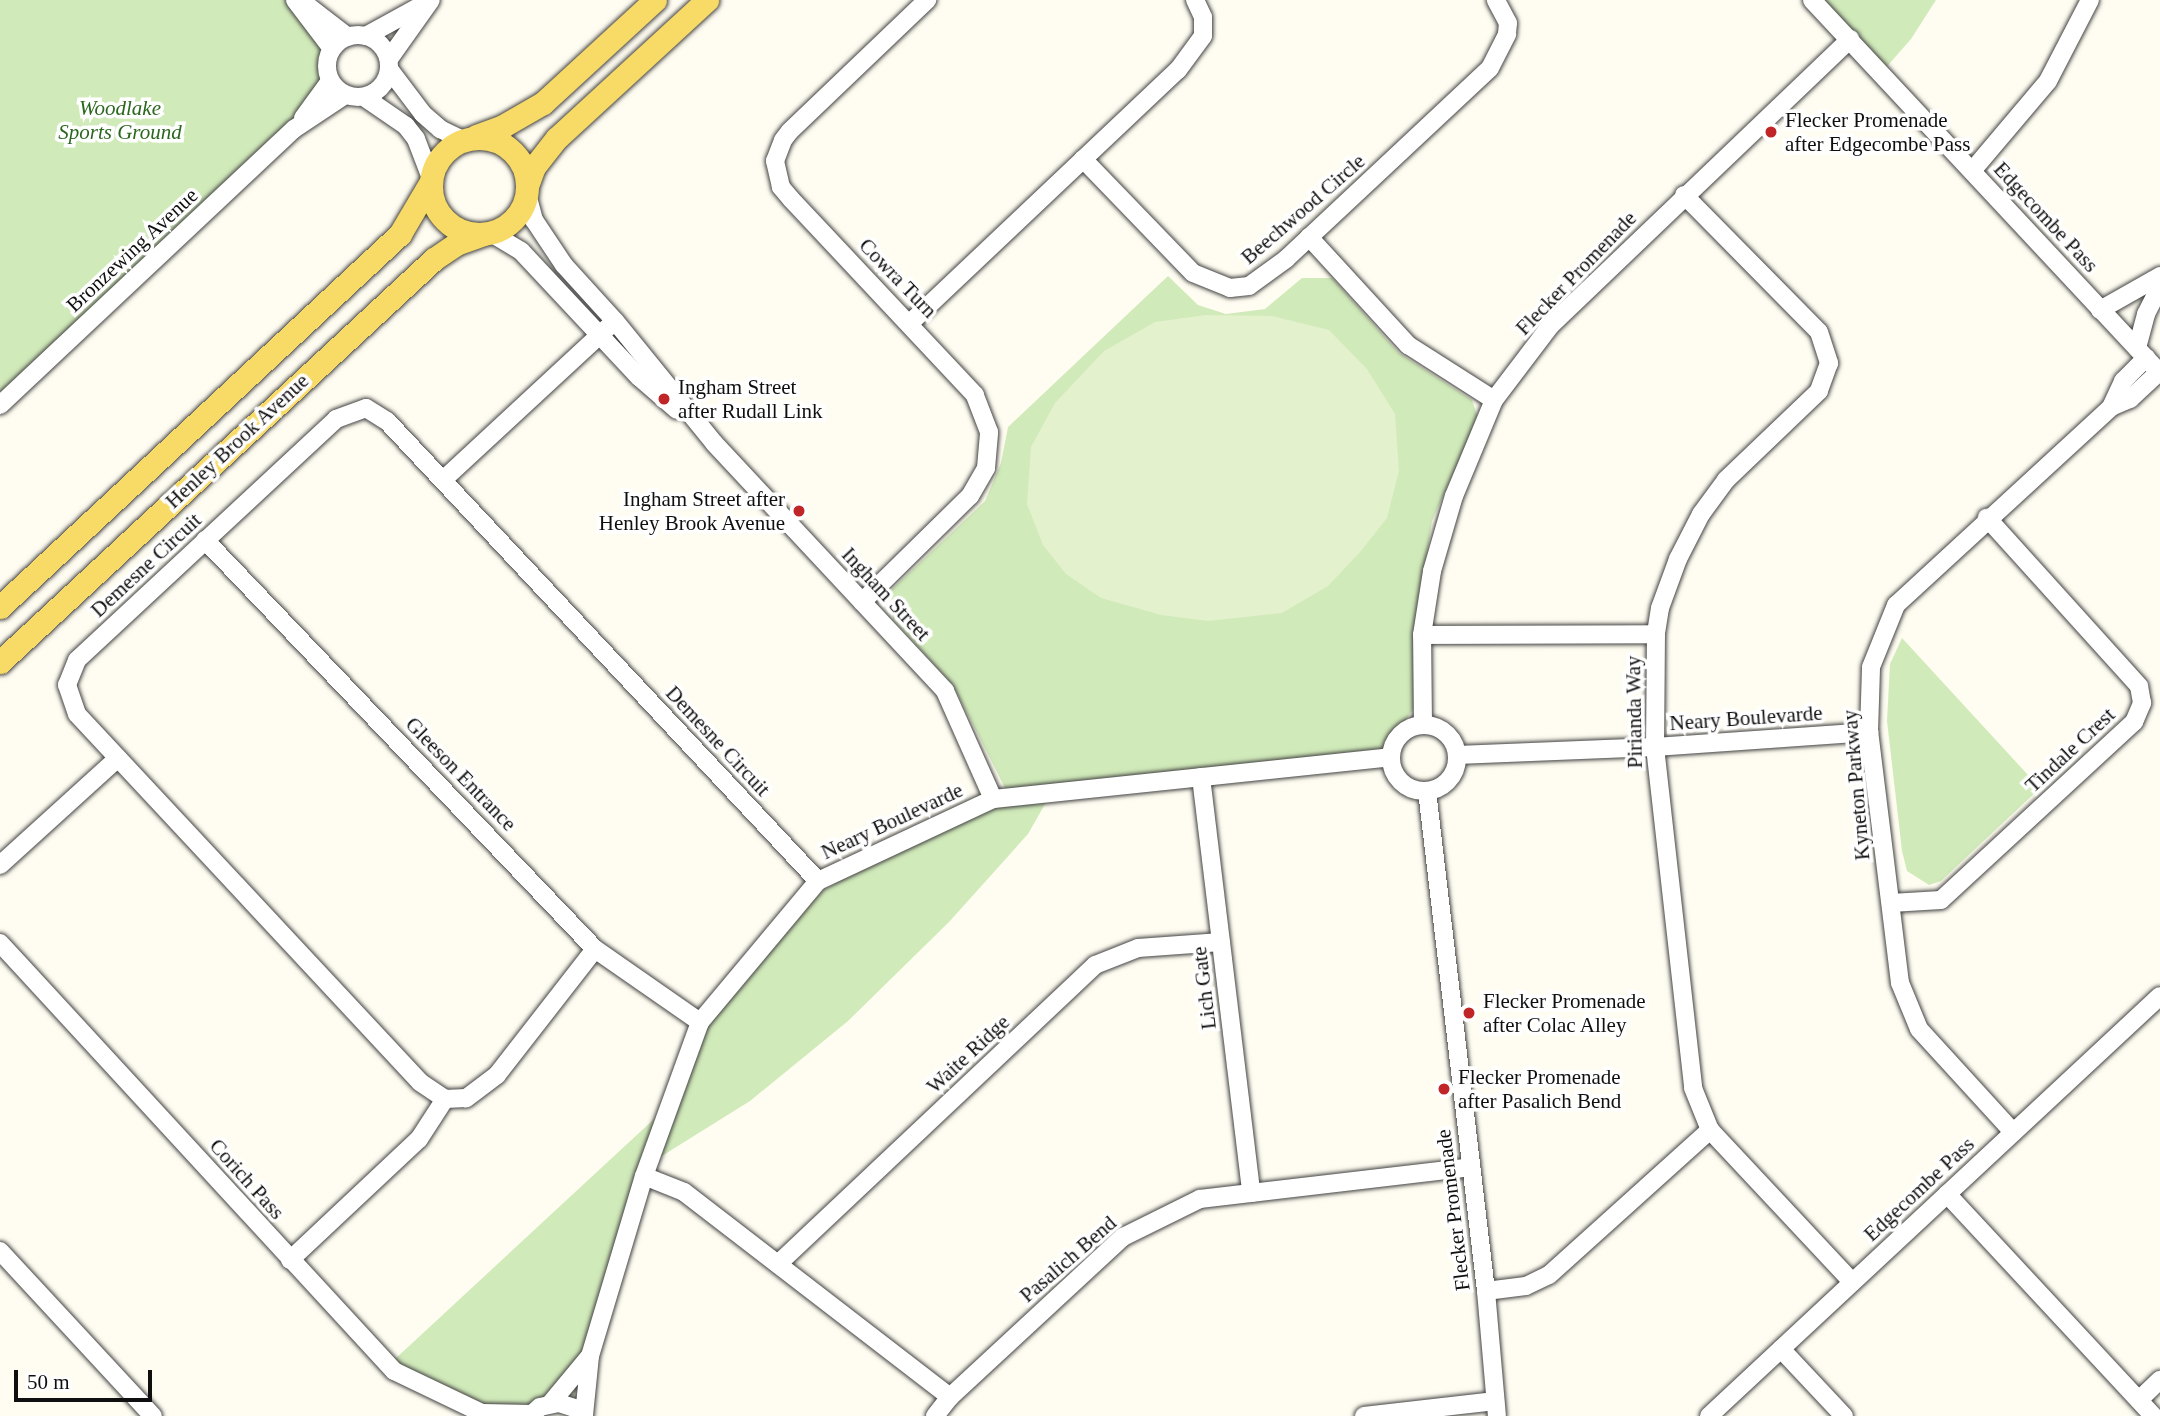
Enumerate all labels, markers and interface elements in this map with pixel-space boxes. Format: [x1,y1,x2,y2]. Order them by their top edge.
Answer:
park label: Woodlake Sports Ground [58,95,182,145]
place label: Flecker Promenade after Edgecombe Pass [1785,107,1970,157]
marker: Flecker Promenade after Edgecombe Pass [1763,124,1779,140]
street label: Beechwood Circle [1236,148,1370,270]
street label: Edgecombe Pass [1988,157,2104,277]
street label: Bronzewing Avenue [61,182,203,318]
street label: Flecker Promenade [1510,206,1642,340]
street label: Cowra Turn [854,233,942,323]
street label: Henley Brook Avenue [160,368,314,514]
place label: Ingham Street after Rudall Link [678,374,823,424]
marker: Ingham Street after Rudall Link [656,391,672,407]
place label: Ingham Street after Henley Brook Avenue [598,486,785,536]
marker: Ingham Street after Henley Brook Avenue [791,503,807,519]
street label: Demesne Circuit [86,507,206,623]
street label: Ingham Street [836,542,936,646]
street label: Pirianda Way [1620,655,1648,769]
street label: Demesne Circuit [660,681,776,801]
street label: Neary Boulevarde [1669,700,1823,736]
street label: Tindale Crest [2020,702,2120,798]
street label: Kyneton Parkway [1837,709,1875,861]
street label: Gleeson Entrance [400,712,522,836]
street label: Neary Boulevarde [817,777,967,865]
street label: Lich Gate [1186,945,1222,1031]
place label: Flecker Promenade after Colac Alley [1483,988,1646,1038]
marker: Flecker Promenade after Colac Alley [1461,1005,1477,1021]
street label: Waite Ridge [921,1009,1015,1099]
place label: Flecker Promenade after Pasalich Bend [1458,1064,1621,1114]
marker: Flecker Promenade after Pasalich Bend [1436,1081,1452,1097]
street label: Flecker Promenade [1431,1128,1475,1292]
street label: Edgecombe Pass [1859,1131,1979,1247]
street label: Corich Pass [204,1134,290,1224]
street label: Pasalich Bend [1015,1210,1121,1308]
scale bar [18,1356,156,1400]
text: 50 m [27,1370,70,1394]

